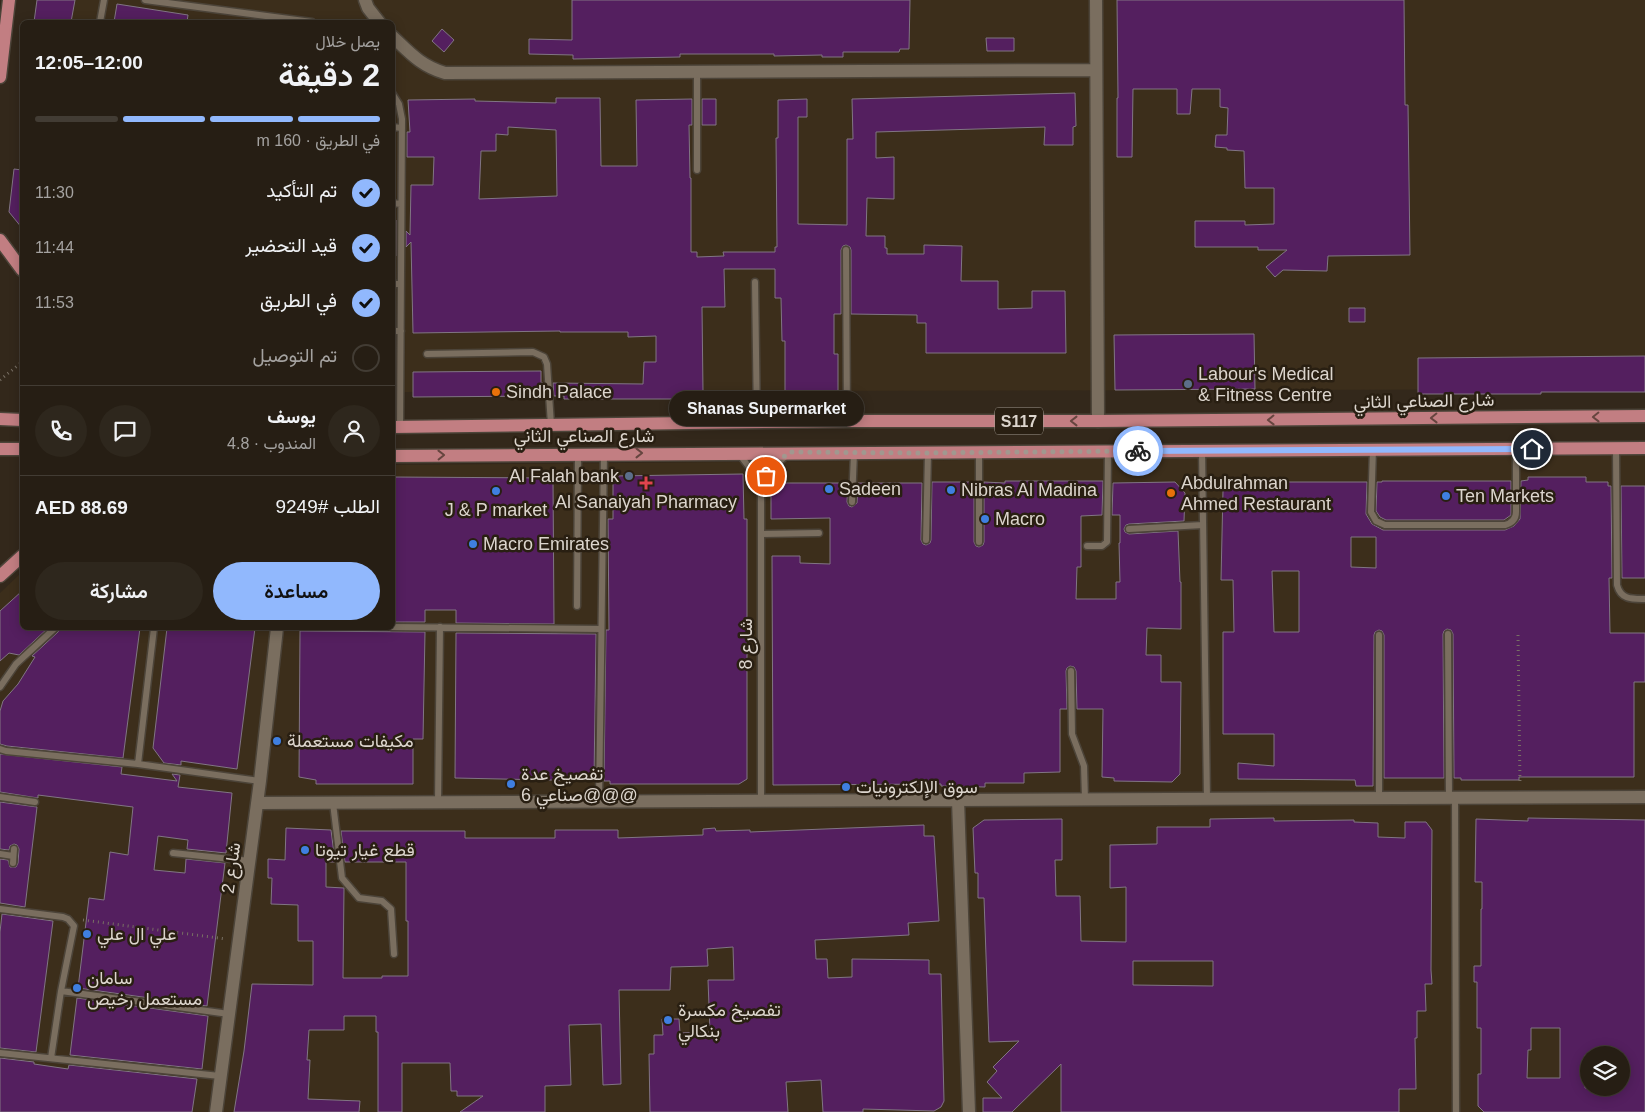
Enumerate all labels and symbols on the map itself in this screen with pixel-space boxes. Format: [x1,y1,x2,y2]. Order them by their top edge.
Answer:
place label: Labour's Medical & Fitness Centre [1198,364,1334,405]
marker: Labour's Medical & Fitness Centre [1182,378,1194,390]
place label: Sindh Palace [506,382,612,402]
marker: Sindh Palace [490,386,502,398]
street label: شارع الصناعي الثاني [1354,390,1495,417]
callout: Shanas Supermarket [668,391,864,426]
road number: S117 [995,408,1043,434]
one-way arrow [1592,412,1600,422]
one-way arrow [1430,413,1438,423]
one-way arrow [1267,414,1275,425]
one-way arrow [1070,416,1078,426]
street label: شارع الصناعي الثاني [514,426,654,451]
courier [1113,426,1163,476]
pin [1511,428,1553,470]
one-way arrow [635,448,643,458]
one-way arrow [438,450,445,460]
pin [745,455,787,497]
place label: Al Falah bank [509,466,620,486]
marker: Al Falah bank [623,470,635,482]
place label: Abdulrahman Ahmed Restaurant [1181,473,1331,514]
marker: Al Sanaiyah Pharmacy [640,477,652,489]
place label: Sadeen [839,479,901,499]
place label: Nibras Al Madina [961,480,1098,500]
marker: Sadeen [823,483,835,495]
marker: Nibras Al Madina [945,484,957,496]
marker: J & P market [490,485,502,497]
place label: Ten Markets [1456,486,1554,506]
marker: Abdulrahman Ahmed Restaurant [1165,487,1177,499]
marker: Ten Markets [1440,490,1452,502]
place label: Al Sanaiyah Pharmacy [555,492,737,512]
place label: J & P market [445,500,547,520]
place label: Macro [995,509,1045,529]
marker: Macro [979,513,991,525]
place label: Macro Emirates [483,534,609,554]
marker: Macro Emirates [467,538,479,550]
street label: شارع 8 [736,618,758,670]
place label: مكيفات مستعملة [287,731,414,751]
marker: مكيفات مستعملة [271,735,283,747]
place label: تفصيخ عدة صناعي 6@@@ [521,764,638,810]
place label: سوق الإلكترونيات [856,777,978,799]
marker: تفصيخ عدة صناعي 6@@@ [505,778,517,790]
marker: سوق الإلكترونيات [840,781,852,793]
place label: قطع غيار تيوتا [315,840,415,862]
street label: شارع 2 [218,841,246,895]
marker: قطع غيار تيوتا [299,844,311,856]
place label: علي ال علي [97,924,176,949]
marker: علي ال علي [81,928,93,940]
place label: سامان مستعمل رخيص [87,968,202,1010]
marker: سامان مستعمل رخيص [71,982,83,994]
place label: تفصيخ مكسرة بنكالي [678,1000,781,1046]
marker: تفصيخ مكسرة بنكالي [662,1014,674,1026]

